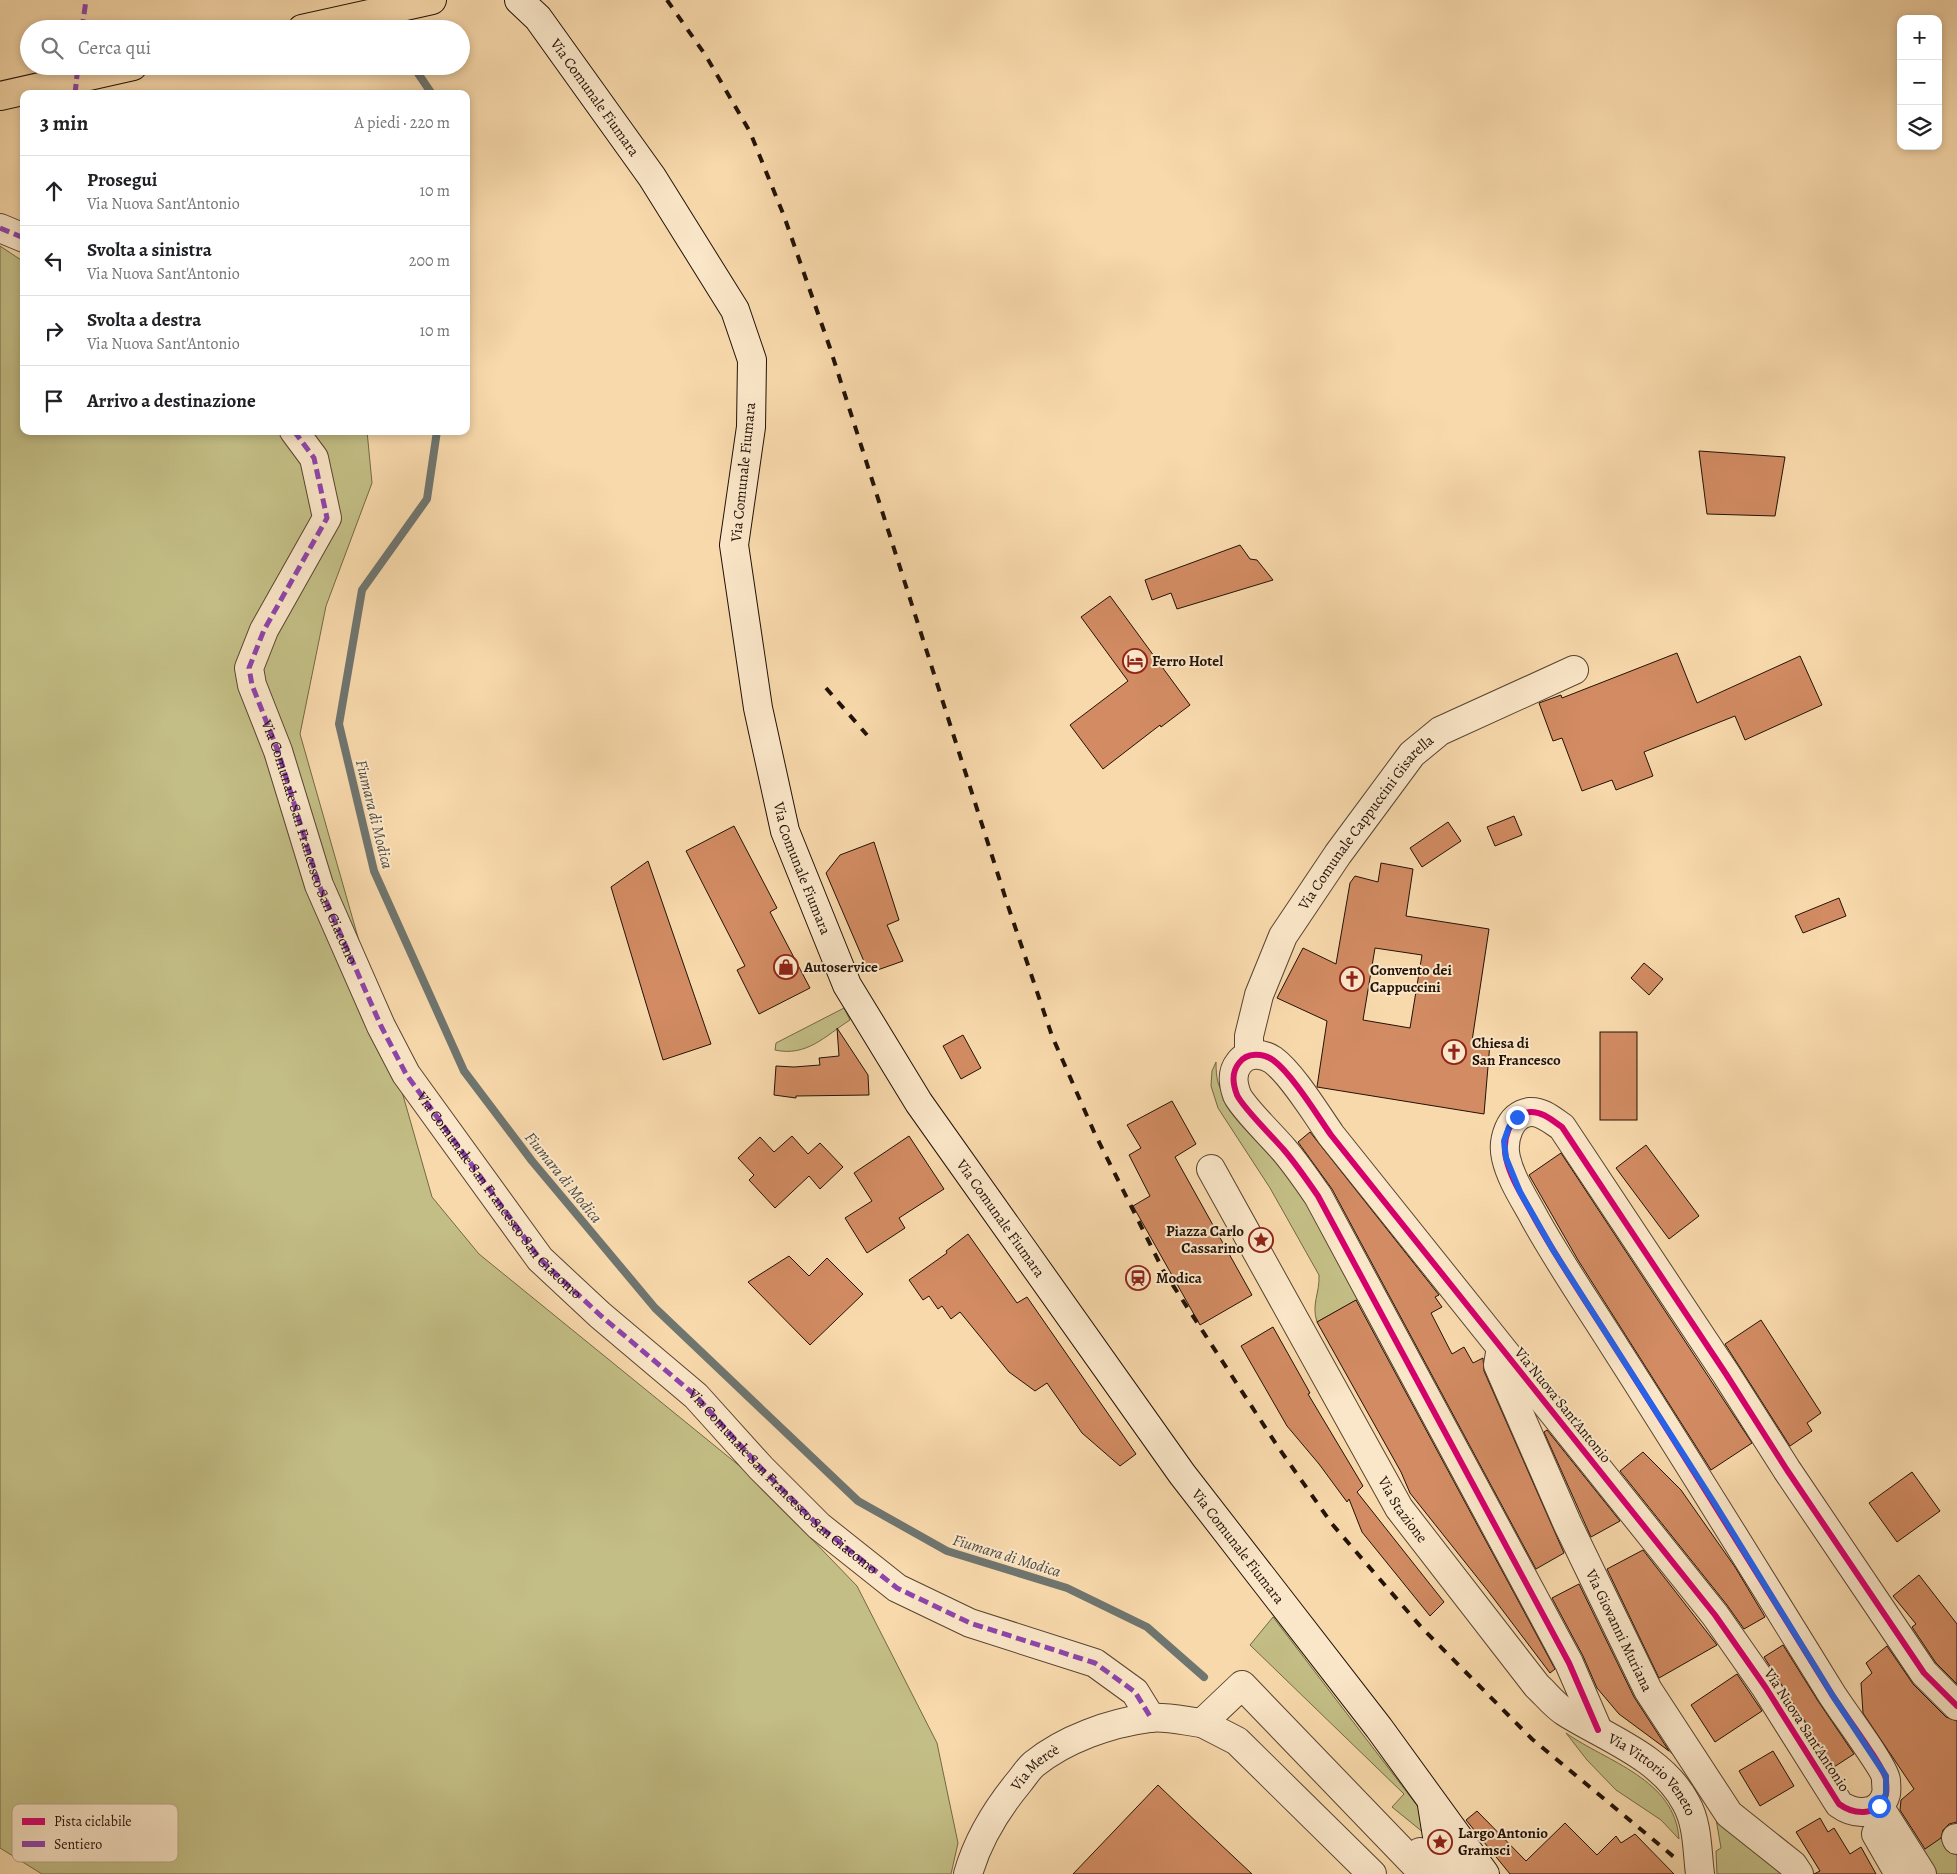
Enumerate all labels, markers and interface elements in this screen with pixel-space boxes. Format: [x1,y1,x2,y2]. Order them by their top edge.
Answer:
map controls [1897,15,1942,150]
button: + [1897,15,1942,60]
search box [20,20,470,75]
icon: search [38,34,66,62]
street label: Via Comunale Fiumara [545,34,644,160]
text: Cerca qui [78,35,151,61]
button: − [1897,60,1942,105]
button: layers [1897,105,1942,150]
text: 3 min [40,109,88,137]
text: A piedi · 220 m [355,112,450,134]
text: Prosegui [87,167,157,193]
icon: ahead [40,177,68,205]
text: 10 m [420,180,450,202]
text: Via Nuova Sant'Antonio [87,193,240,215]
text: Svolta a sinistra [87,237,212,263]
icon: left [40,247,68,275]
text: 200 m [409,250,450,272]
text: Via Nuova Sant'Antonio [87,263,240,285]
text: Svolta a destra [87,307,201,333]
icon: right [40,317,68,345]
text: 10 m [420,320,450,342]
text: Via Nuova Sant'Antonio [87,333,240,355]
icon: arrive [40,387,68,415]
text: Arrivo a destinazione [87,388,256,414]
street label: Via Comunale Fiumara [726,401,760,544]
hotel icon: Ferro Hotel [1122,648,1148,674]
place label: Ferro Hotel [1152,651,1223,671]
street label: Via Comunale San Francesco San Giacomo [256,716,363,967]
street label: Via Comunale Cappuccini Gisarella [1293,730,1438,914]
water label: Fiumara di Modica [350,757,398,872]
street label: Via Comunale Fiumara [769,799,836,938]
shop icon: Autoservice [773,954,799,980]
place label: Autoservice [803,957,878,977]
place label: Convento dei Cappuccini [1370,960,1452,997]
church icon: Convento dei Cappuccini [1339,966,1365,992]
place label: Chiesa di San Francesco [1472,1033,1561,1070]
church icon: Chiesa di San Francesco [1441,1039,1467,1065]
street label: Via Comunale San Francesco San Giacomo [411,1087,586,1303]
route end [1506,1106,1529,1129]
water label: Fiumara di Modica [519,1127,607,1229]
street label: Via Comunale Fiumara [951,1155,1050,1281]
place label: Piazza Carlo Cassarino [1166,1221,1244,1258]
place icon: Piazza Carlo Cassarino [1248,1227,1274,1253]
station icon: Modica [1125,1265,1151,1291]
place label: Modica [1156,1268,1203,1288]
street label: Via Nuova Sant'Antonio [1510,1342,1616,1467]
street label: Via Comunale San Francesco San Giacomo [683,1383,882,1579]
street label: Via Stazione [1373,1472,1432,1547]
street label: Via Comunale Fiumara [1187,1484,1289,1608]
water label: Fiumara di Modica [950,1529,1064,1583]
street label: Via Giovanni Muriana [1580,1565,1657,1695]
street label: Via Nuova Sant'Antonio [1759,1664,1854,1796]
street label: Via Vittorio Veneto [1604,1728,1701,1819]
street label: Via Mercè [1005,1739,1063,1795]
route start [1868,1795,1891,1818]
legend [12,1804,178,1862]
text: Pista ciclabile [54,1812,132,1831]
place label: Largo Antonio Gramsci [1458,1823,1548,1860]
place icon: Largo Antonio Gramsci [1427,1829,1453,1855]
text: Sentiero [54,1835,102,1854]

